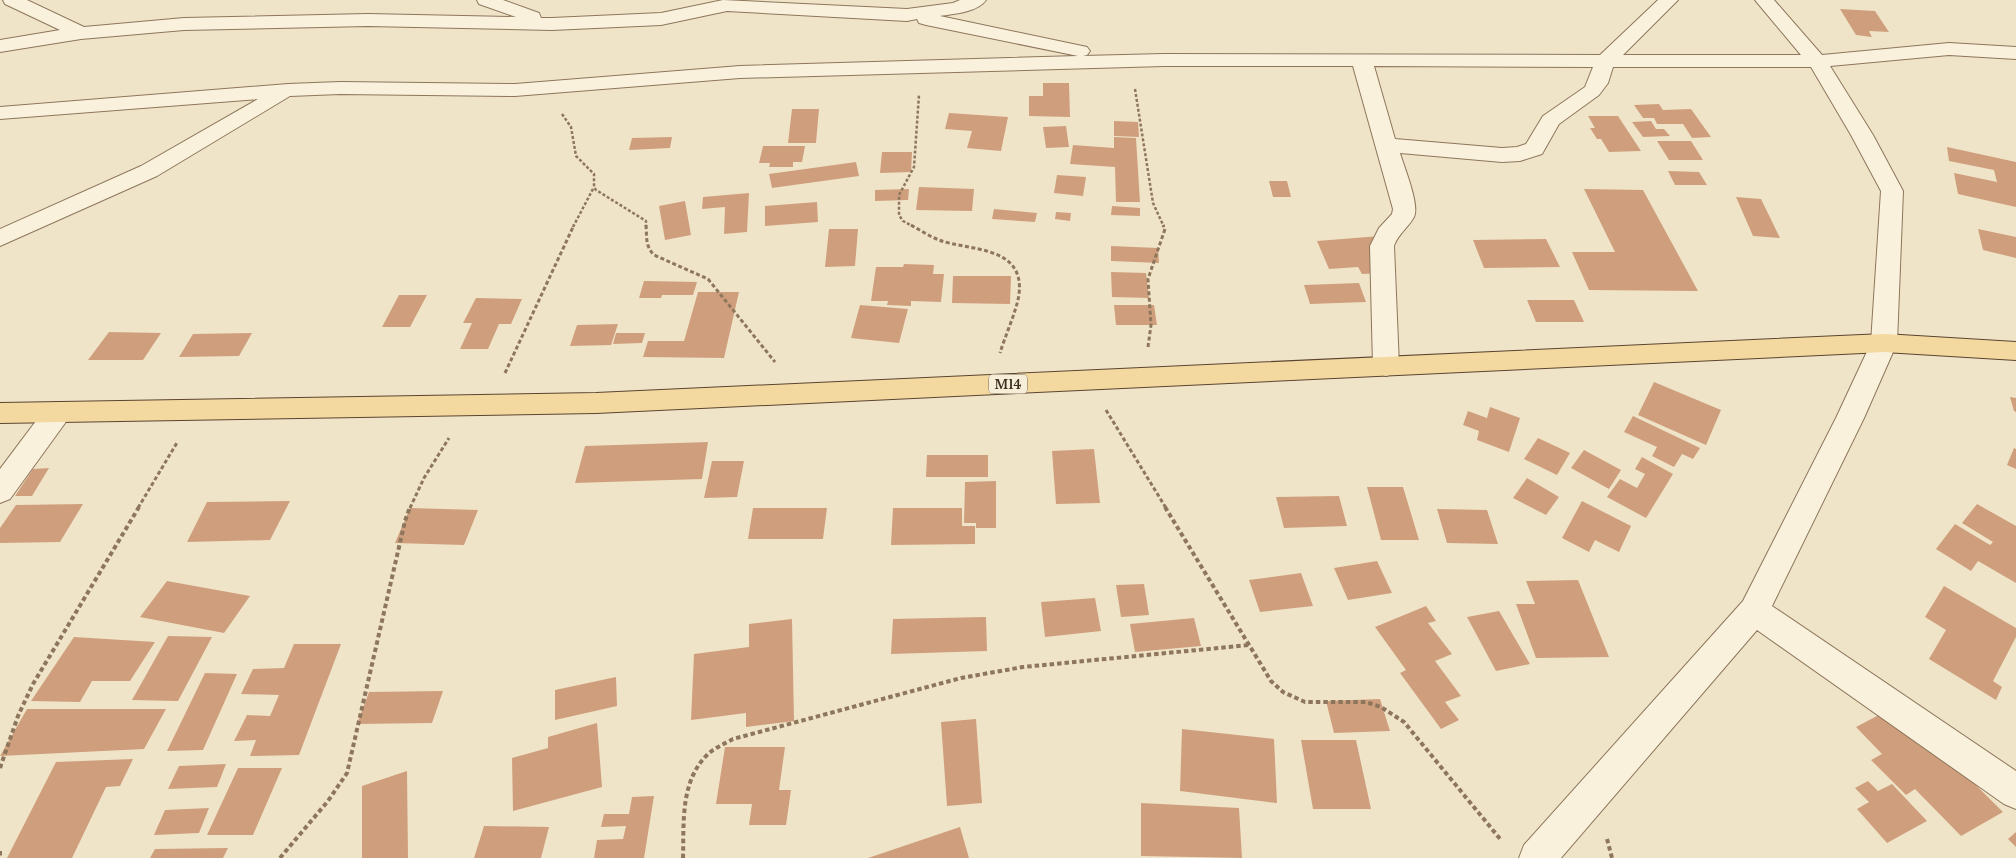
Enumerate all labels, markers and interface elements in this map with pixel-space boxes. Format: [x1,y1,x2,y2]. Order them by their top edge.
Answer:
road number: M14 [989,374,1027,394]

